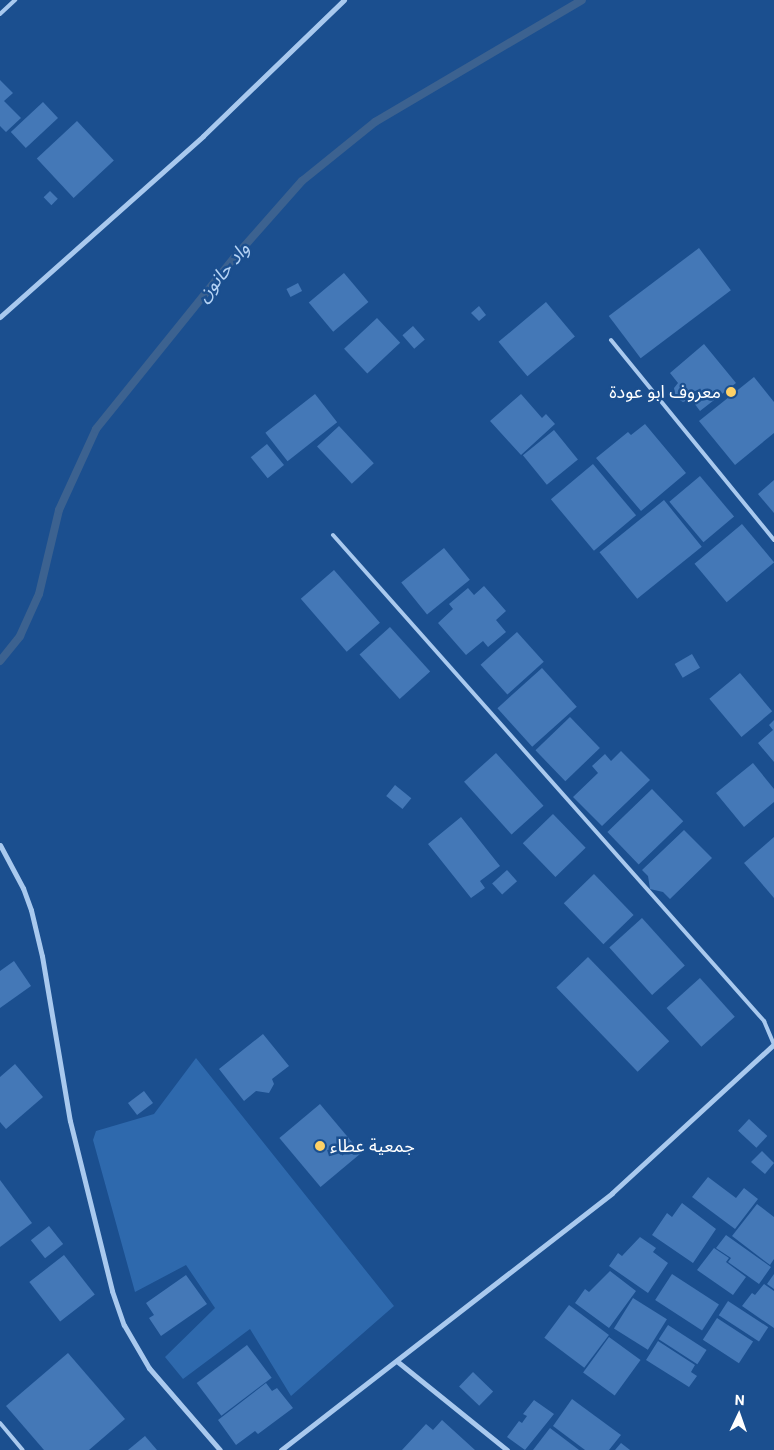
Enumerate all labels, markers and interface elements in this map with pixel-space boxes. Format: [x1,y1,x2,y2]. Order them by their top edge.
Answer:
water label: واد حانون [192,238,254,306]
place label: معروف ابو عودة [609,381,721,403]
marker: معروف ابو عودة [725,386,737,398]
place label: جمعية عطاء [330,1135,415,1157]
marker: جمعية عطاء [314,1140,326,1152]
north arrow [714,1390,764,1440]
text: N [734,1392,745,1408]

